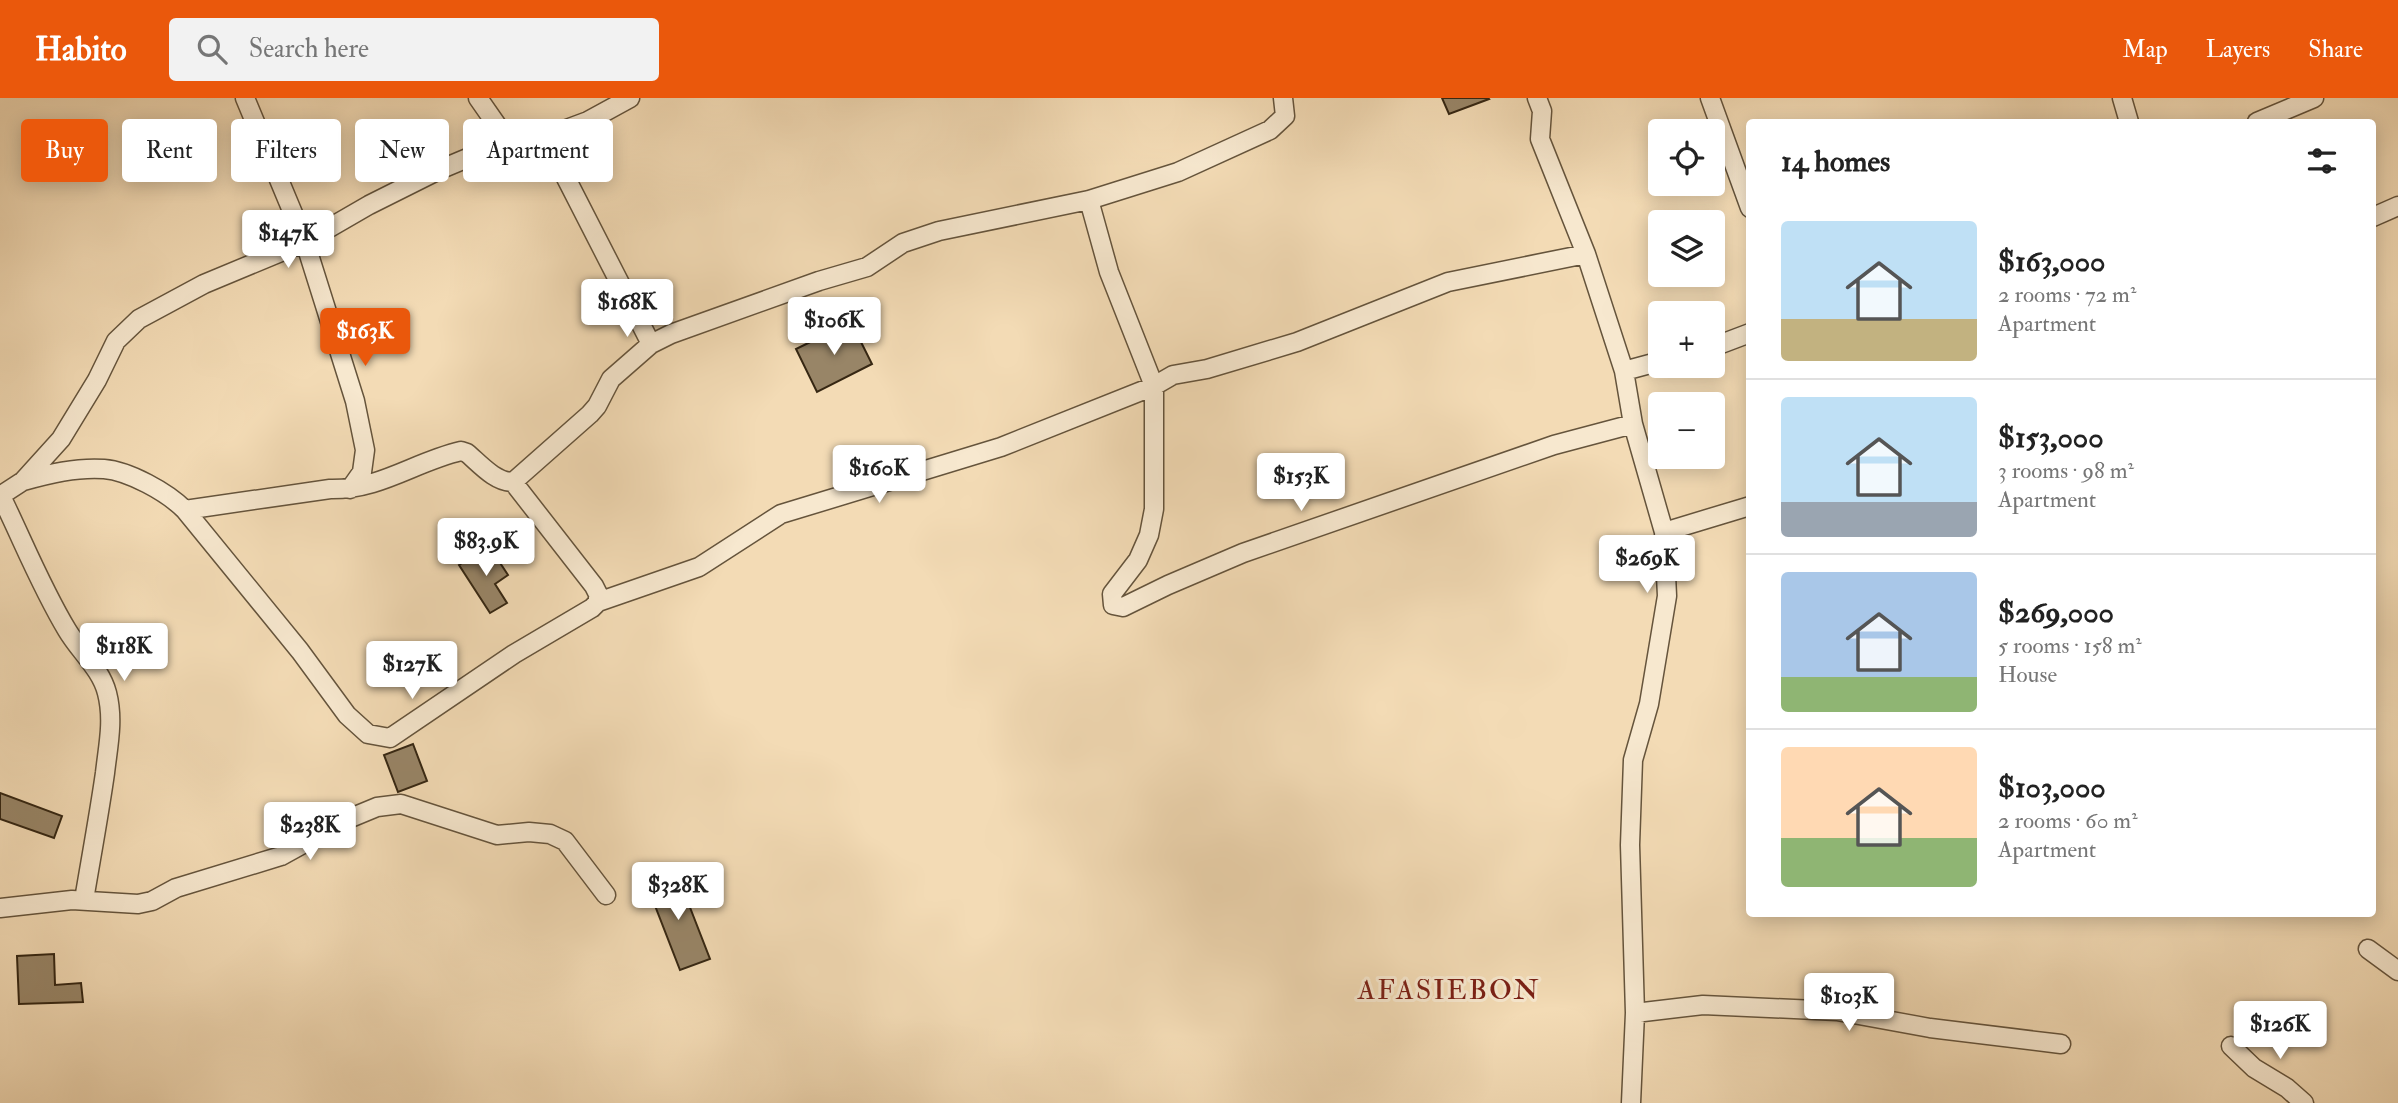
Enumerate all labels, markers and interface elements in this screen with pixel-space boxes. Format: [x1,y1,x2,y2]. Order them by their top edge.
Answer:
search box [169,18,659,81]
text: Habito [35,29,127,70]
icon: search [193,30,231,68]
text: Search here [249,33,369,65]
text: Map [2123,34,2168,65]
text: Layers [2206,34,2270,65]
text: Share [2308,34,2363,65]
chip: Buy [21,119,108,182]
chip: Rent [122,119,217,182]
chip: Filters [231,119,341,182]
chip: New [355,119,449,182]
chip: Apartment [463,119,613,182]
map controls [1648,119,1725,469]
button: locate [1648,119,1725,196]
icon: filters [2303,142,2341,180]
text: 14 homes [1781,143,1890,180]
button: layers [1648,210,1725,287]
pin: $147K [239,211,337,270]
text: $147K [258,218,318,247]
text: $163,000 [1998,243,2105,280]
icon: home [1837,249,1921,333]
pin: $168K [578,280,676,339]
text: 2 rooms · 72 m² [1998,280,2136,309]
text: $168K [597,287,657,316]
pin: $106K [785,298,883,357]
button: + [1648,301,1725,378]
text: $106K [804,305,864,334]
pin: $163K [316,308,414,368]
text: Apartment [1998,309,2096,338]
text: $163K [336,316,394,345]
button: − [1648,392,1725,469]
text: $153,000 [1998,419,2104,456]
icon: home [1837,425,1921,509]
pin: $160K [830,446,928,505]
text: $160K [849,453,909,482]
pin: $153K [1252,454,1350,513]
text: 3 rooms · 98 m² [1998,456,2134,485]
text: $153K [1273,461,1329,490]
text: Apartment [1998,485,2096,514]
pin: $83.9K [429,518,543,578]
text: $83.9K [454,526,518,555]
pin: $269K [1598,536,1696,595]
text: $269K [1615,543,1679,572]
text: $269,000 [1998,594,2114,631]
icon: home [1837,600,1921,684]
pin: $118K [75,624,173,683]
text: $118K [96,631,152,660]
text: 5 rooms · 158 m² [1998,631,2142,660]
pin: $127K [363,642,461,701]
text: $127K [382,649,442,678]
text: House [1998,660,2057,689]
text: $103,000 [1998,769,2106,806]
icon: home [1837,775,1921,859]
pin: $238K [261,802,359,862]
text: 2 rooms · 60 m² [1998,806,2138,835]
text: $238K [280,810,340,839]
text: Apartment [1998,835,2096,864]
pin: $328K [629,862,727,922]
text: $328K [648,870,708,899]
district label: AFASIEBON [1356,973,1541,1008]
pin: $103K [1800,974,1898,1033]
text: $103K [1820,981,1878,1010]
pin: $126K [2231,1002,2329,1061]
text: $126K [2250,1009,2310,1038]

